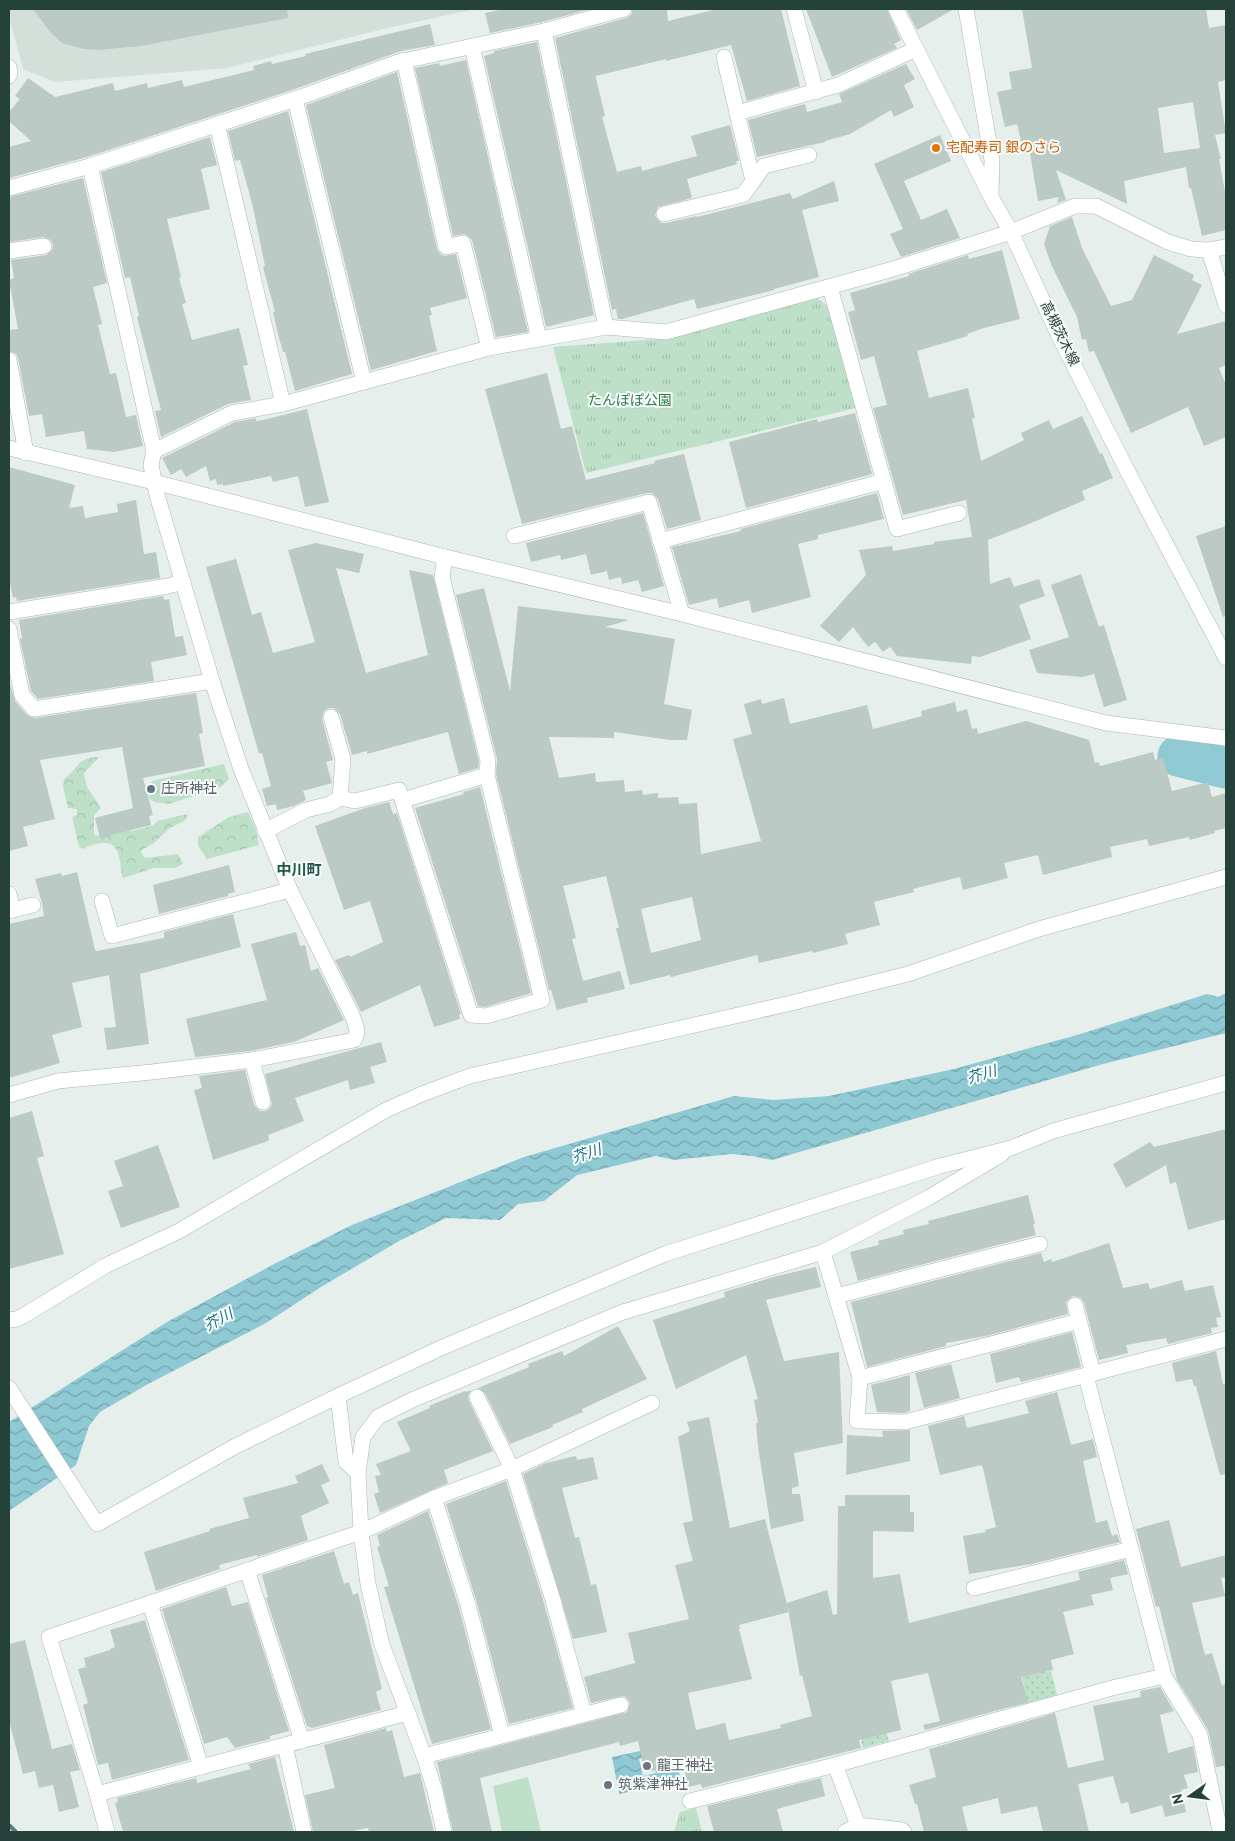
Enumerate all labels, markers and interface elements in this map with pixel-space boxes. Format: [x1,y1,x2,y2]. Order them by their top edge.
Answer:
place label: 宅配寿司 銀のさら [946,140,1061,157]
marker: 宅配寿司 銀のさら [930,142,942,154]
street label: 高槻茨木線 [1036,299,1082,369]
park label: たんぽぽ公園 [588,393,672,410]
place label: 庄所神社 [161,781,217,798]
marker: 庄所神社 [145,783,157,795]
district label: 中川町 [276,862,322,881]
water label: 芥川 [965,1062,1001,1089]
water label: 芥川 [570,1141,606,1169]
water label: 芥川 [201,1305,238,1336]
place label: 龍王神社 [657,1758,713,1775]
marker: 龍王神社 [641,1760,653,1772]
north arrow [1165,1771,1215,1821]
place label: 筑紫津神社 [618,1777,688,1794]
marker: 筑紫津神社 [602,1779,614,1791]
text: N [1169,1792,1188,1806]

